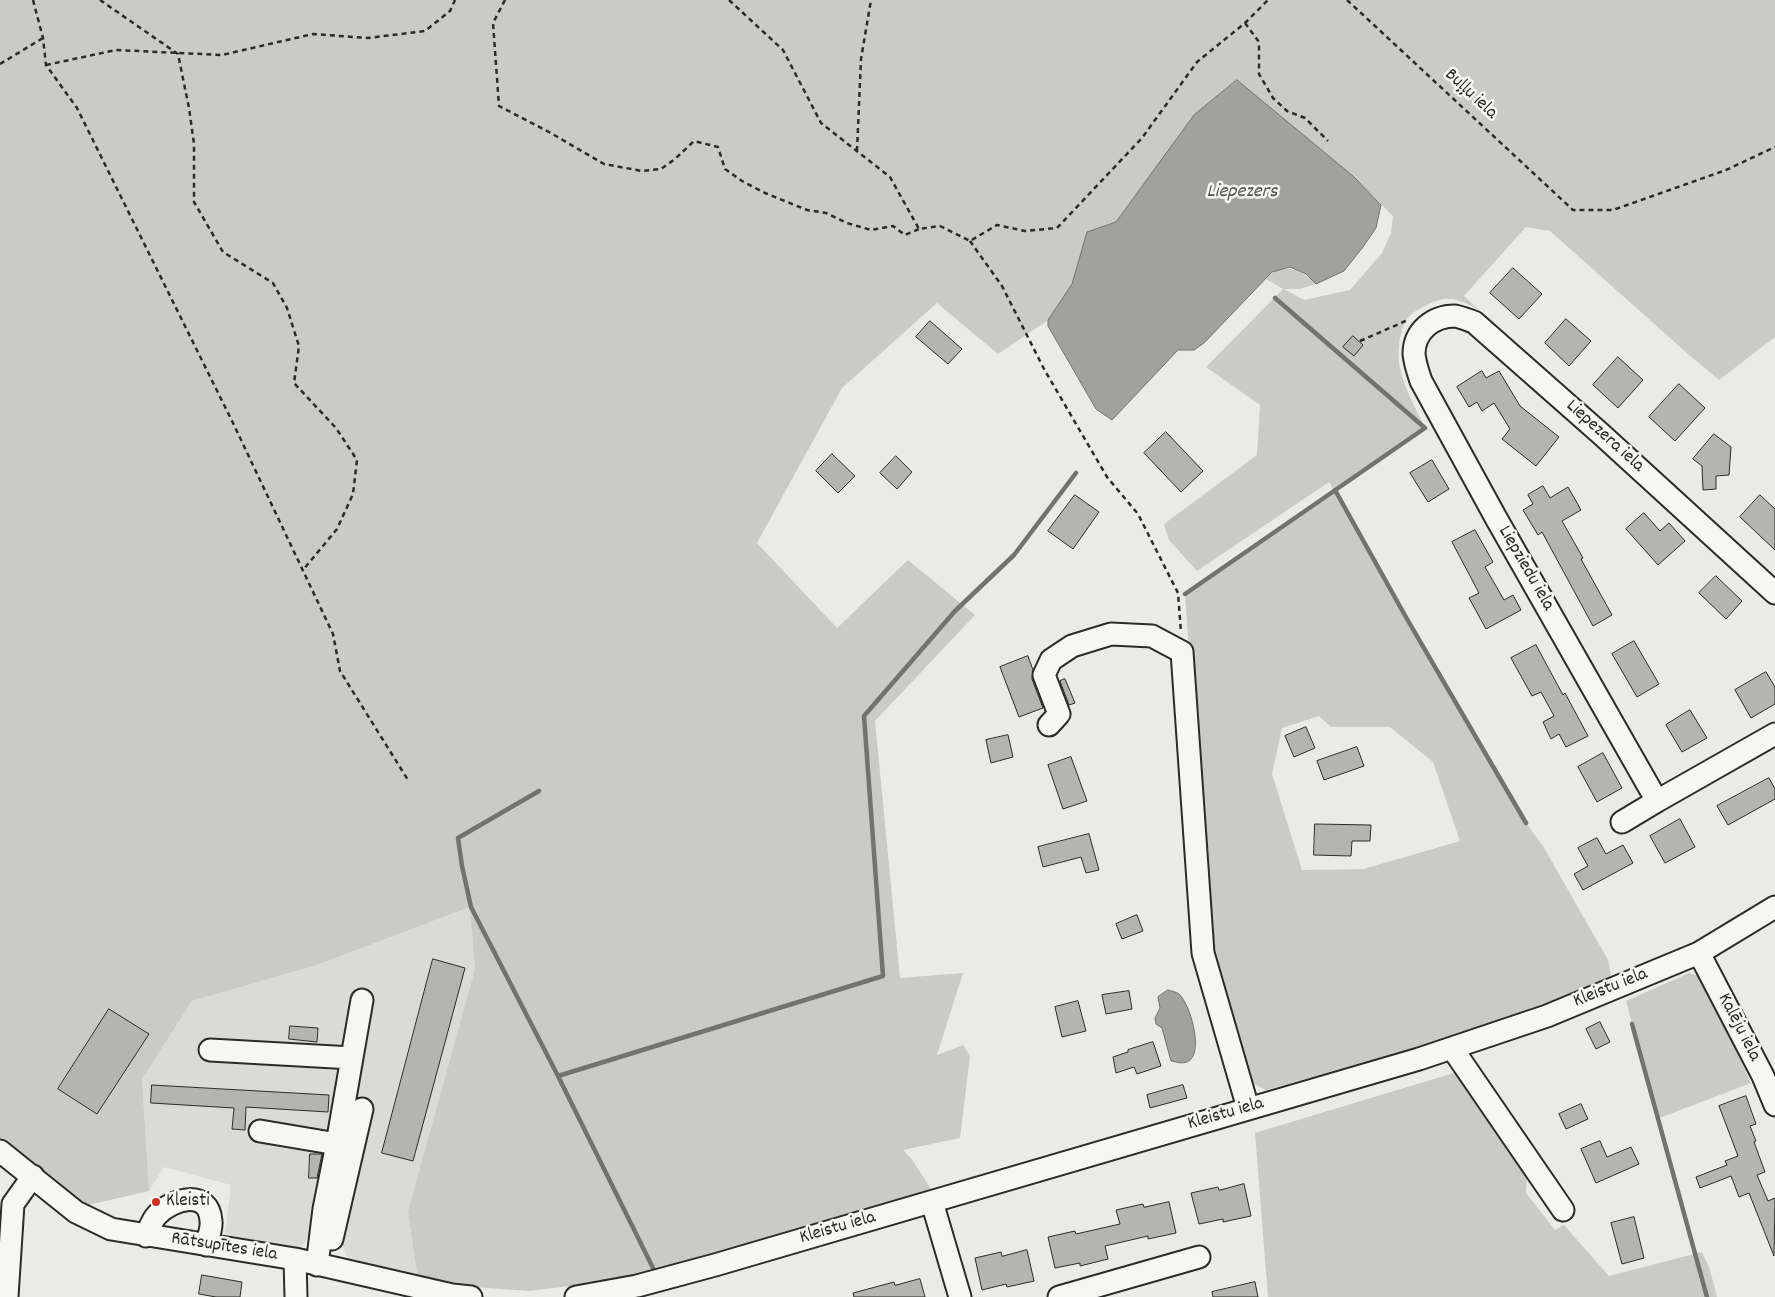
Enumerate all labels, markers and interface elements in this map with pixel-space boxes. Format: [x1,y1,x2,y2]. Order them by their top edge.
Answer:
street label: Buļļu iela [1439,65,1501,125]
water label: Liepezers [1207,181,1277,205]
street label: Liepezera iela [1560,396,1648,478]
street label: Liepziedu iela [1492,523,1558,615]
street label: Kleistu iela [1571,964,1651,1014]
street label: Kalēju iela [1711,990,1765,1066]
street label: Kleistu iela [1185,1093,1267,1137]
place label: Kleisti [166,1191,210,1213]
marker: Kleisti [150,1196,162,1208]
street label: Kleistu iela [797,1207,879,1251]
street label: Rātsupītes iela [169,1228,279,1268]

